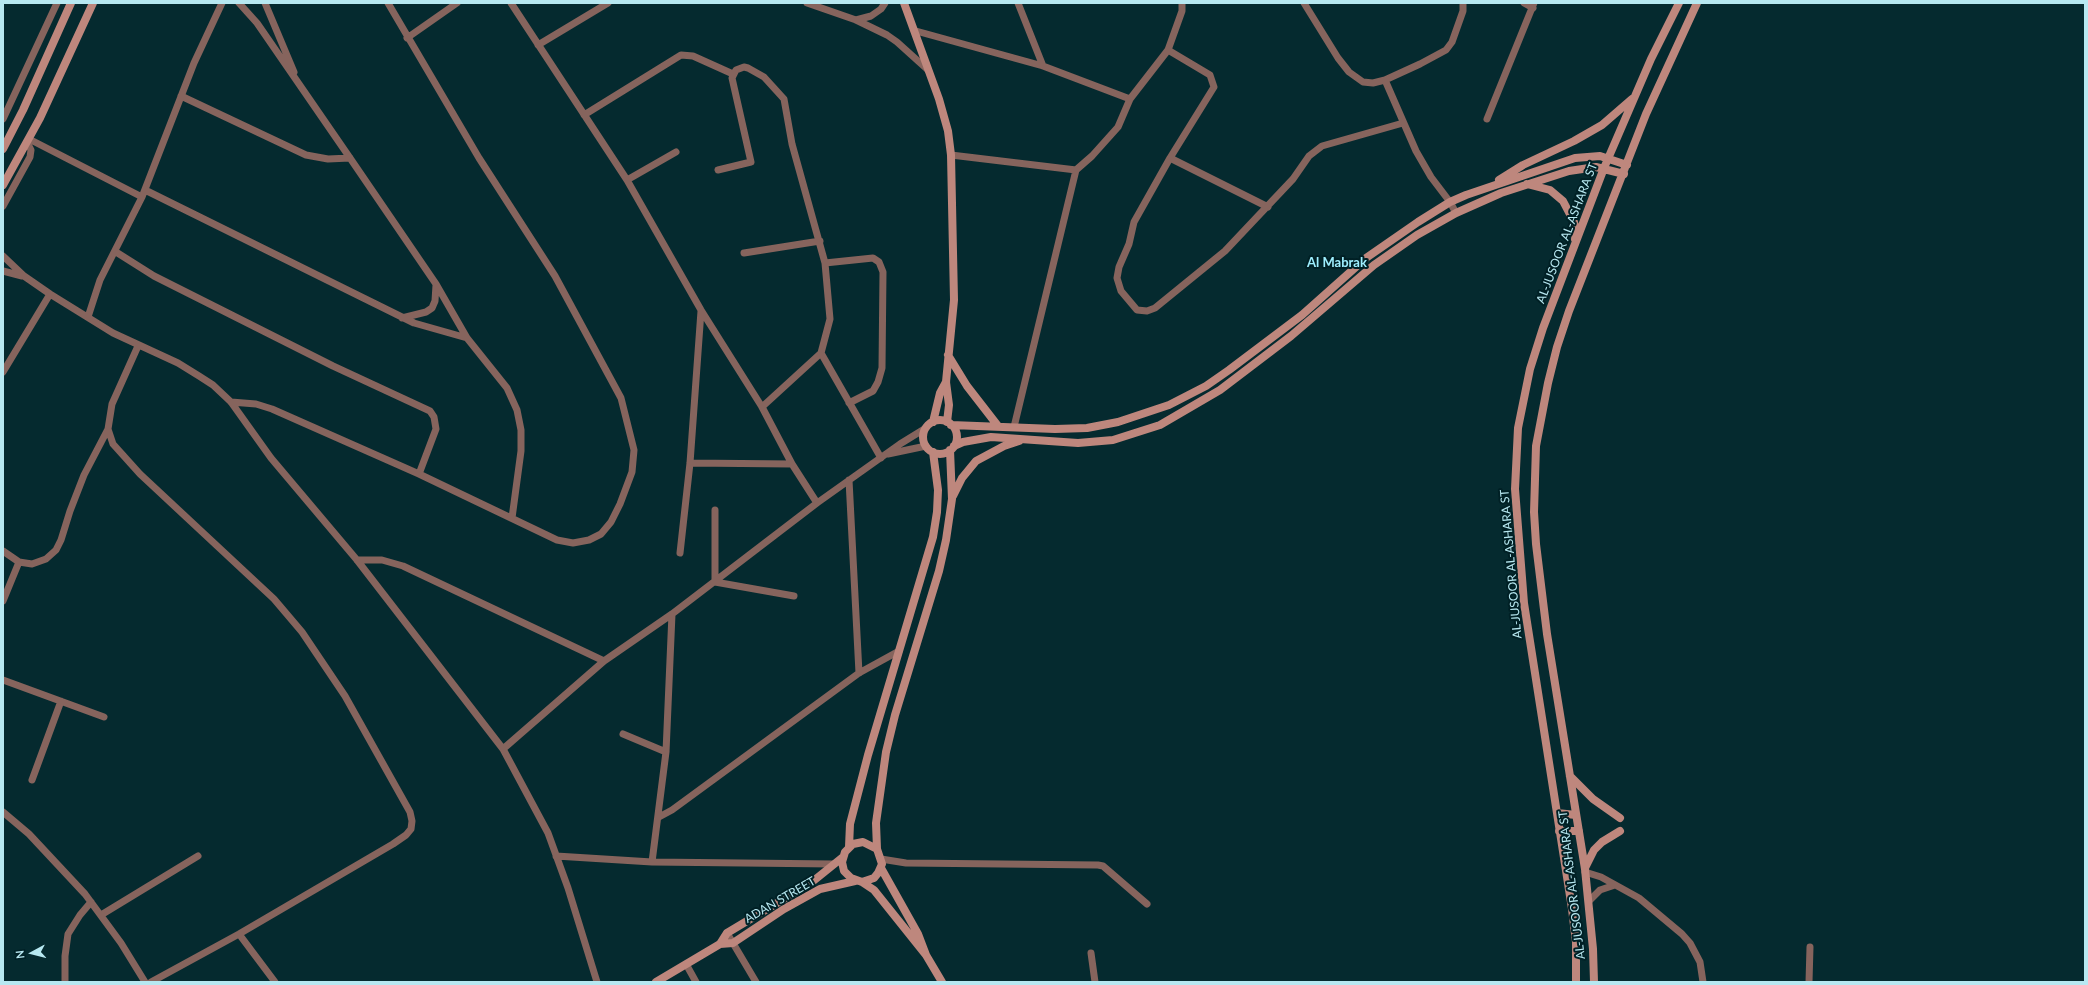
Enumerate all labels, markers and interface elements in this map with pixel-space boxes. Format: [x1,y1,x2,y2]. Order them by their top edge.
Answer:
street label: AL-JUSOOR AL-ASHARA ST [1533,161,1601,305]
district label: Al Mabrak [1307,255,1367,271]
street label: AL-JUSOOR AL-ASHARA ST [1497,489,1525,639]
street label: AL-JUSOOR AL-ASHARA ST [1556,810,1588,960]
street label: ADAN STREET [742,874,818,926]
north arrow [12,933,52,973]
text: N [13,950,27,960]

